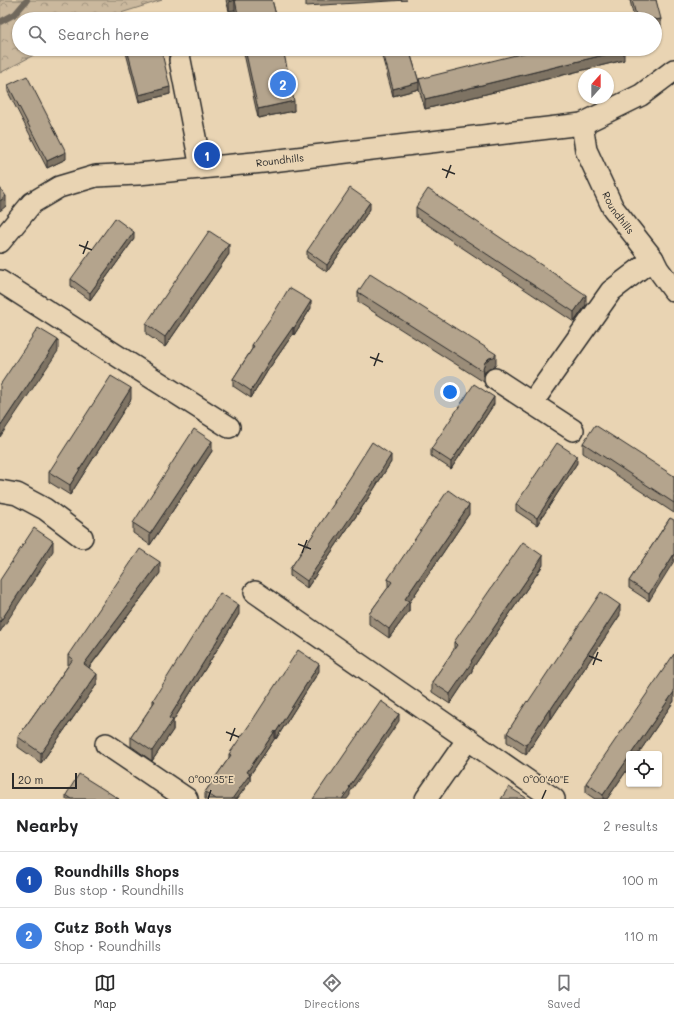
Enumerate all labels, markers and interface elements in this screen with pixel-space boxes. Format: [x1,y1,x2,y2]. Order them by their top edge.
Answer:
search box [12,12,662,56]
icon: search [26,23,48,45]
text: Search here [58,24,149,44]
north arrow [578,68,614,104]
pin: 2 [270,69,296,99]
pin: 1 [194,140,220,170]
street label: Roundhills [255,150,305,170]
street label: Roundhills [599,189,638,237]
your location [440,382,460,402]
map controls [626,751,662,787]
button: locate [626,751,662,787]
scale bar [12,771,77,790]
text: 20 m [18,772,43,787]
text: 0°00'35"E [188,772,234,786]
text: 0°00'40"E [523,772,569,786]
text: Nearby [16,814,78,836]
text: 2 results [603,817,658,834]
text: Roundhills Shops [54,861,179,881]
text: 1 [26,871,32,888]
text: 100 m [622,871,658,888]
text: Bus stop · Roundhills [54,881,184,898]
text: Cutz Both Ways [54,917,172,937]
text: 2 [25,927,33,944]
text: 110 m [624,927,658,944]
text: Shop · Roundhills [54,937,161,954]
tab: Map [94,972,116,1011]
tab: Directions [304,972,360,1011]
tab: Saved [547,972,580,1011]

